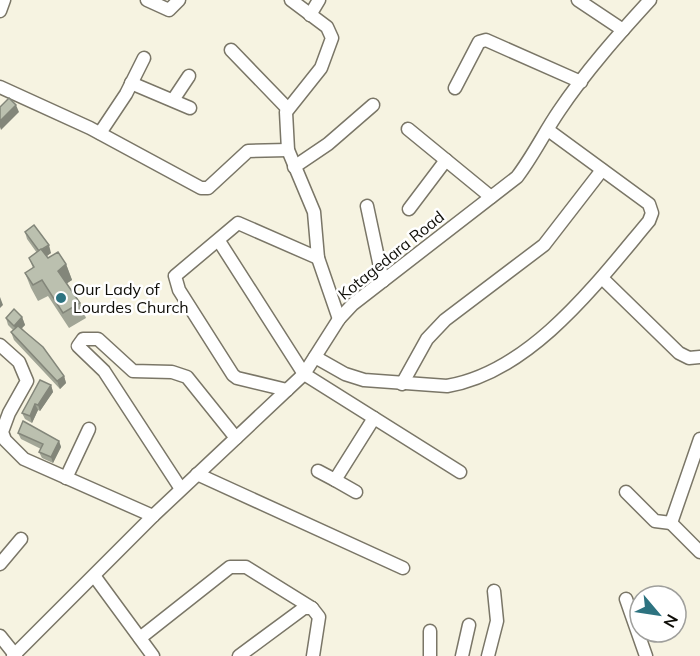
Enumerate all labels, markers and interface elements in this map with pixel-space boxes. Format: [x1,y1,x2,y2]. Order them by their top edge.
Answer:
street label: Kotagedara Road [334,206,448,304]
place label: Our Lady of Lourdes Church [73,279,189,317]
marker: Our Lady of Lourdes Church [54,291,68,305]
north arrow [628,584,688,644]
text: N [659,611,683,631]

